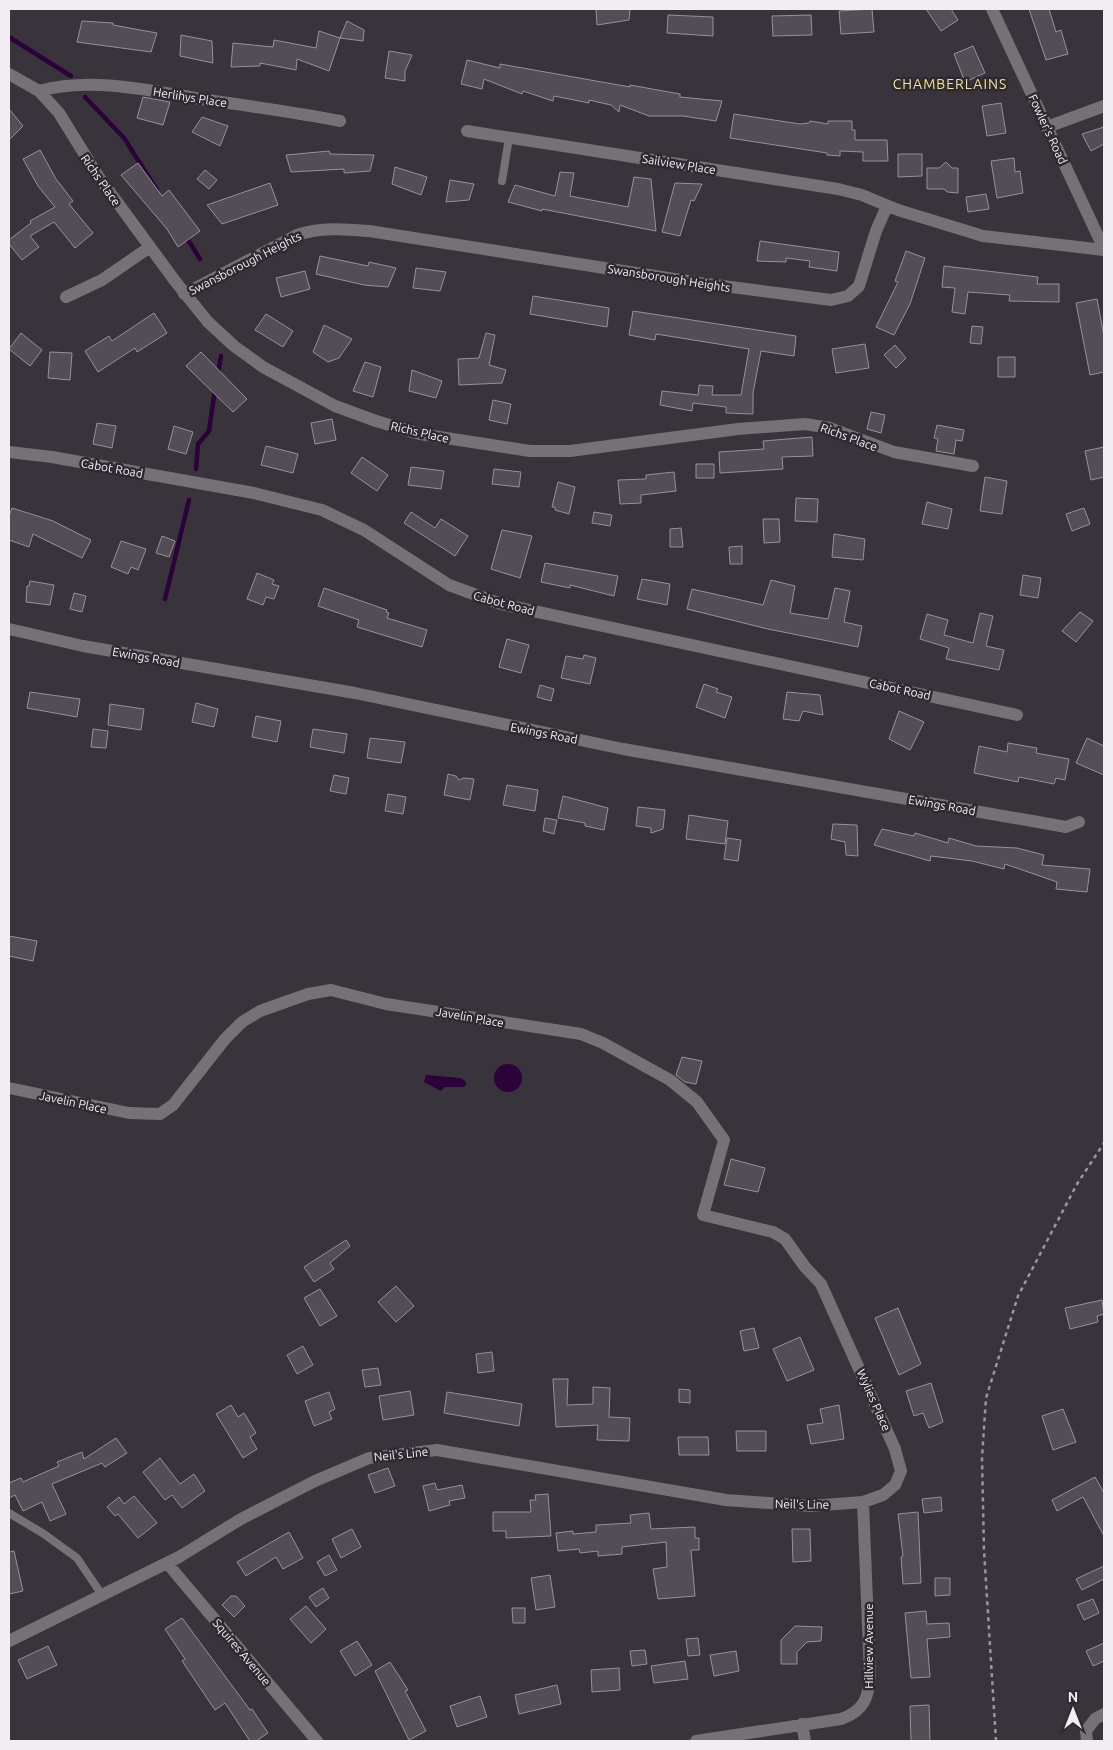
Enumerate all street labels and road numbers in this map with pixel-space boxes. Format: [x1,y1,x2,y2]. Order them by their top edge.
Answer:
street label: Herlihys Place [152,85,228,109]
street label: Fowler's Road [1026,92,1070,166]
street label: Richs Place [79,152,123,208]
street label: Sailview Place [641,152,717,176]
street label: Swansborough Heights [187,229,303,297]
street label: Swansborough Heights [607,262,731,294]
street label: Richs Place [390,419,450,445]
street label: Richs Place [819,421,879,453]
street label: Cabot Road [80,456,144,480]
street label: Cabot Road [472,589,536,617]
street label: Ewings Road [111,645,181,669]
street label: Cabot Road [868,676,932,702]
street label: Ewings Road [509,720,579,746]
street label: Ewings Road [907,793,977,817]
street label: Javelin Place [435,1005,505,1029]
street label: Javelin Place [38,1088,108,1116]
street label: Wylies Place [855,1367,893,1433]
street label: Neil's Line [373,1445,429,1463]
street label: Neil's Line [775,1497,829,1511]
street label: Hillview Avenue [862,1603,875,1689]
street label: Squires Avenue [210,1616,274,1688]

